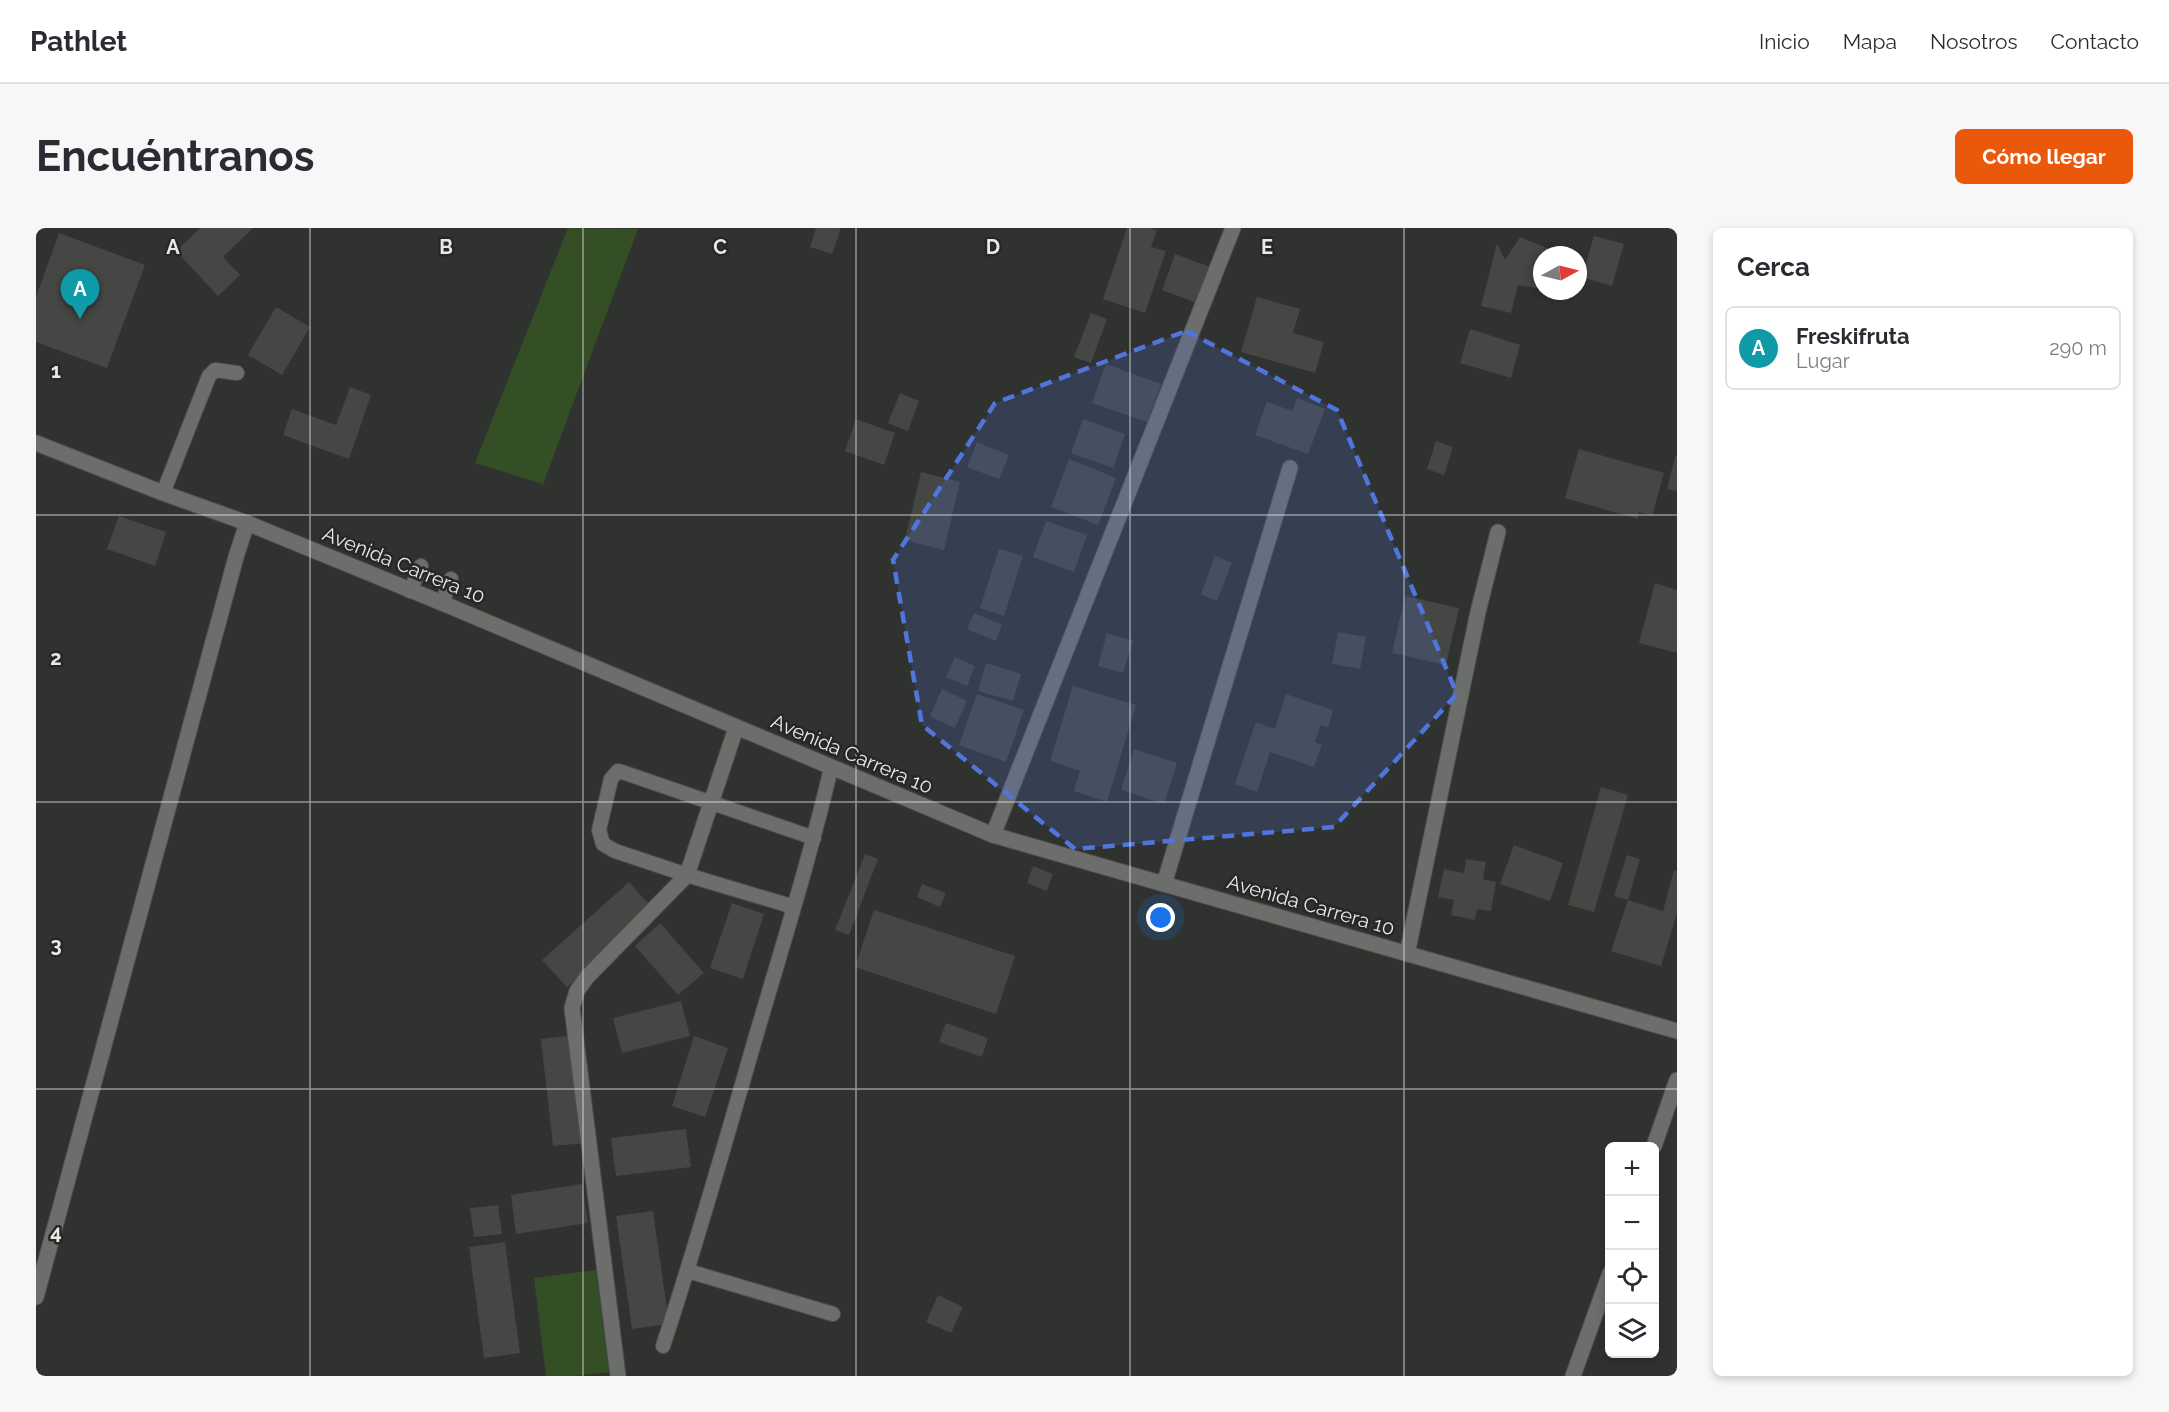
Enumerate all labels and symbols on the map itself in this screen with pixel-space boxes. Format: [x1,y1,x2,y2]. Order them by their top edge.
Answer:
text: A [166,235,180,259]
text: B [439,235,453,259]
text: C [713,235,727,259]
text: D [986,235,1000,259]
text: E [1261,235,1273,259]
north arrow [1533,246,1587,300]
pin: A [60,270,99,319]
text: 1 [51,359,61,383]
street label: Avenida Carrera 10 [319,521,489,609]
text: 2 [50,646,62,670]
street label: Avenida Carrera 10 [768,709,936,799]
street label: Avenida Carrera 10 [1224,870,1398,940]
your location [1146,903,1175,932]
text: 3 [50,933,62,957]
text: 4 [50,1220,62,1244]

